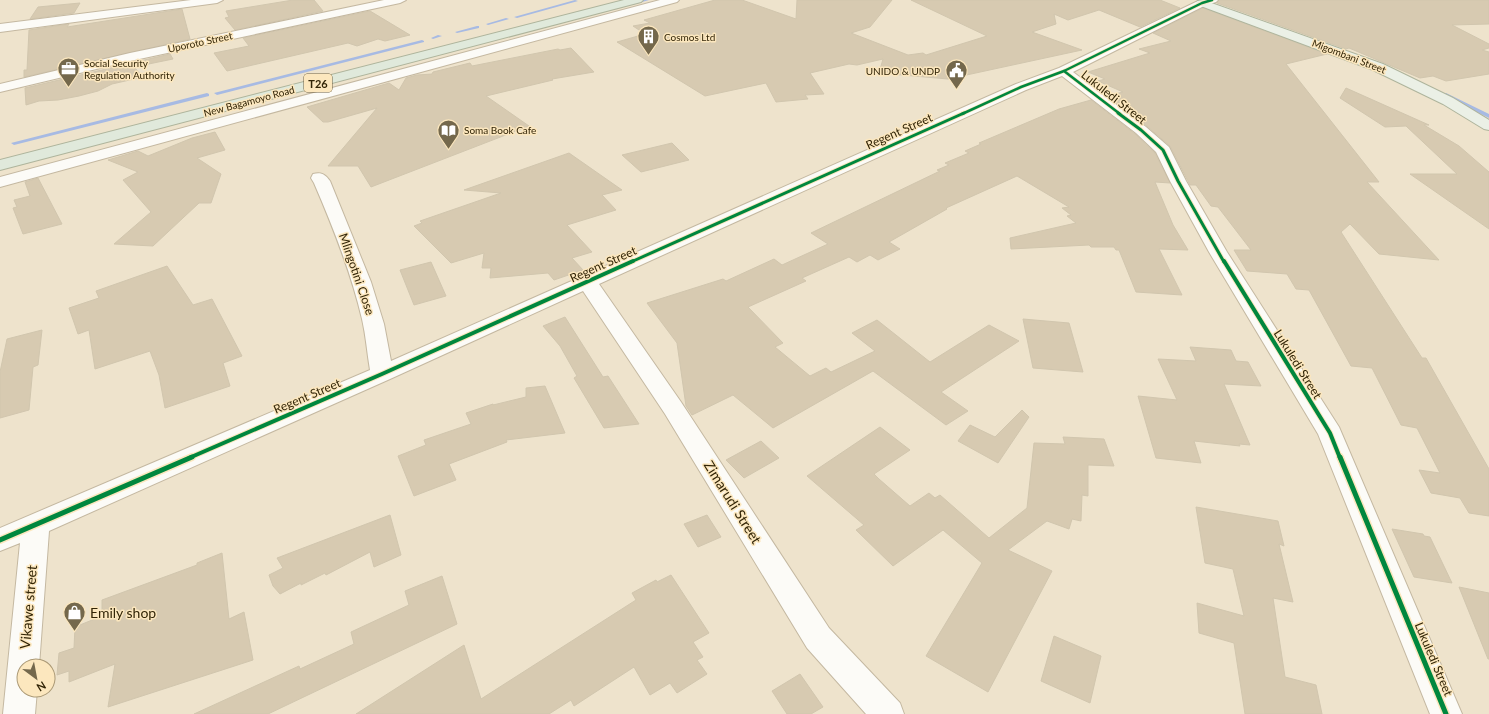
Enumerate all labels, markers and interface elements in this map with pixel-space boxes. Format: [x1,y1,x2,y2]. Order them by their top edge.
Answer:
building icon: Cosmos Ltd [636,24,662,57]
street label: Uporoto Street [167,29,234,55]
place label: Cosmos Ltd [664,31,715,43]
street label: Migombani Street [1310,36,1388,76]
office icon: Social Security Regulation Authority [55,56,81,89]
place label: Social Security Regulation Authority [84,57,176,81]
public building icon: UNIDO & UNDP [943,58,969,91]
place label: UNIDO & UNDP [866,65,940,77]
street label: Lukuledi Street [1078,67,1150,128]
road number: T26 [304,74,332,92]
street label: New Bagamoyo Road [202,83,296,119]
street label: Regent Street [863,109,935,152]
library icon: Soma Book Cafe [436,117,462,150]
place label: Soma Book Cafe [464,124,536,136]
street label: Mlingotini Close [336,231,378,317]
street label: Regent Street [567,242,639,285]
street label: Lukuledi Street [1271,327,1326,402]
street label: Regent Street [271,375,343,417]
street label: Zimarudi Street [701,457,765,547]
street label: Vikawe street [16,564,40,650]
shop icon: Emily shop [61,599,87,632]
place label: Emily shop [90,604,156,621]
street label: Lukuledi Street [1412,620,1457,699]
north arrow [16,658,56,698]
text: N [35,679,49,695]

